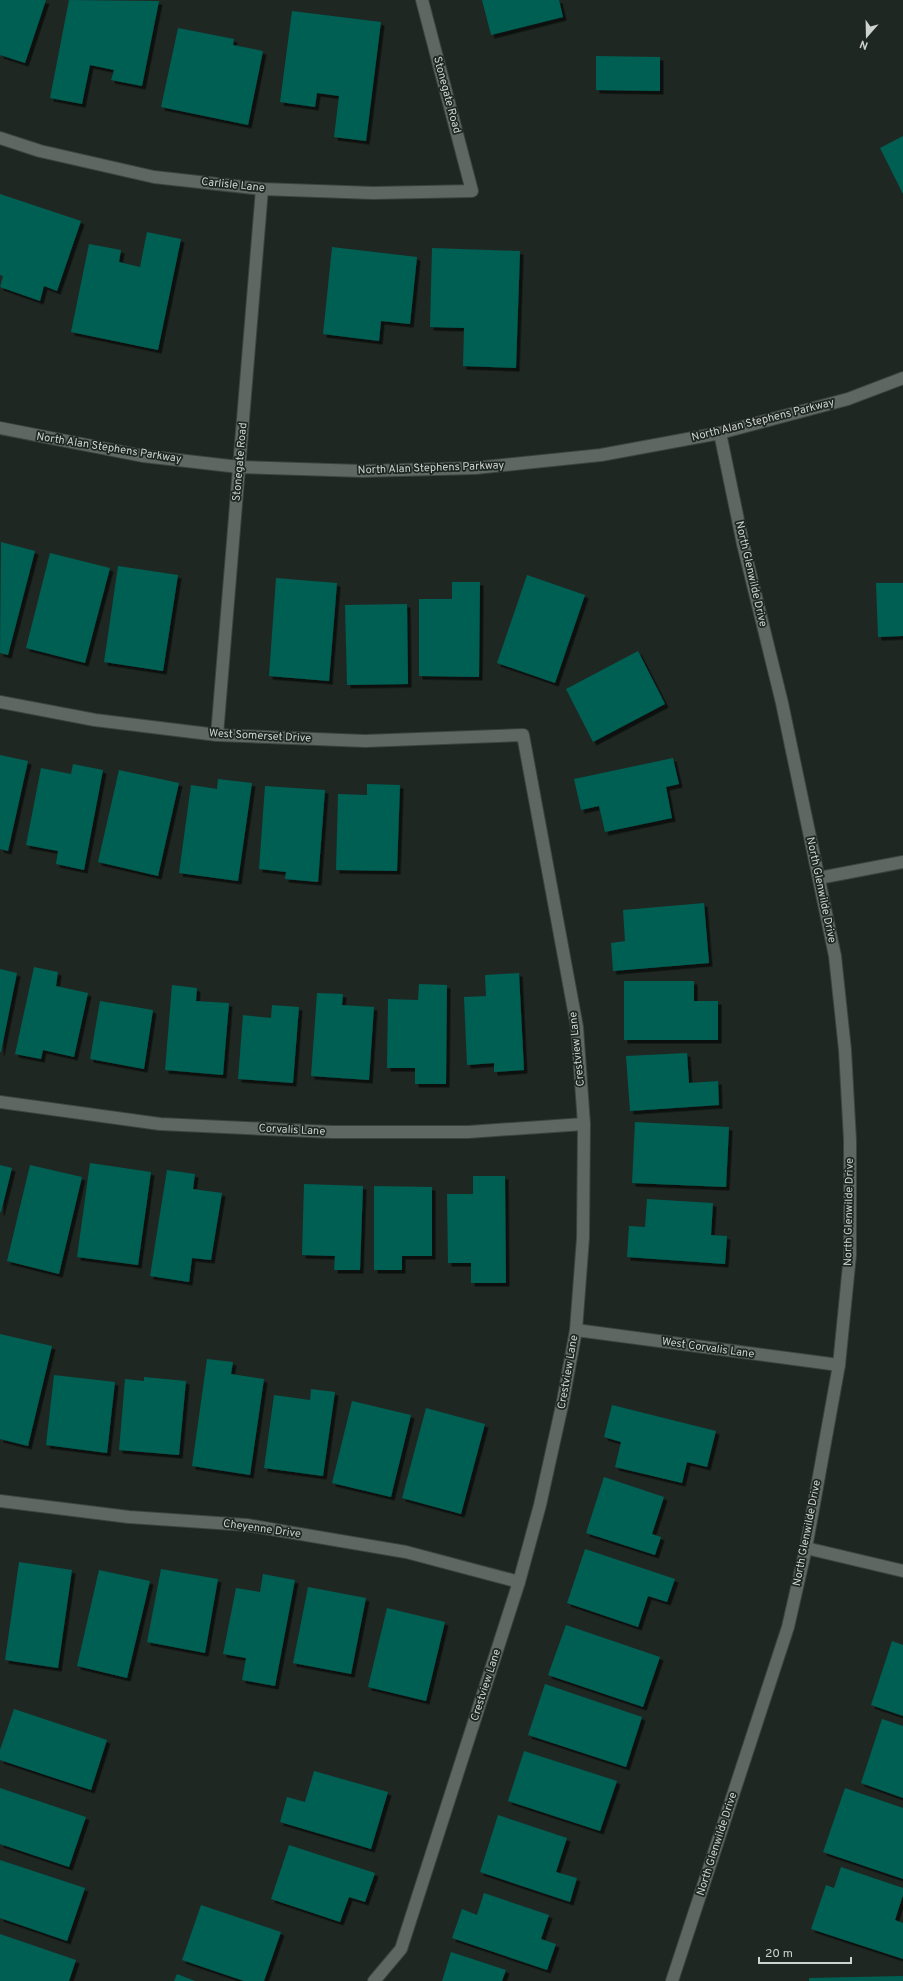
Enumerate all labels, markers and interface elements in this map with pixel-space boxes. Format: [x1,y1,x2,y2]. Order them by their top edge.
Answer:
north arrow [847,16,887,56]
text: N [858,37,870,52]
street label: Stonegate Road [430,55,464,135]
street label: Carlisle Lane [201,175,266,195]
street label: North Alan Stephens Parkway [690,395,836,445]
street label: Stonegate Road [230,422,250,502]
street label: North Alan Stephens Parkway [35,430,183,466]
street label: North Alan Stephens Parkway [357,458,505,478]
street label: North Glenwilde Drive [732,520,770,628]
street label: West Somerset Drive [208,726,312,746]
street label: North Glenwilde Drive [803,836,839,944]
street label: Crestview Lane [566,1011,588,1087]
street label: Corvalis Lane [258,1121,326,1139]
street label: North Glenwilde Drive [841,1158,857,1266]
street label: Crestview Lane [555,1334,581,1410]
street label: West Corvalis Lane [661,1335,755,1361]
street label: North Glenwilde Drive [790,1479,824,1587]
street label: Cheyenne Drive [222,1517,302,1541]
street label: Crestview Lane [468,1647,504,1723]
street label: North Glenwilde Drive [694,1790,740,1897]
scale bar [759,1939,851,1965]
text: 20 m [765,1946,793,1962]

